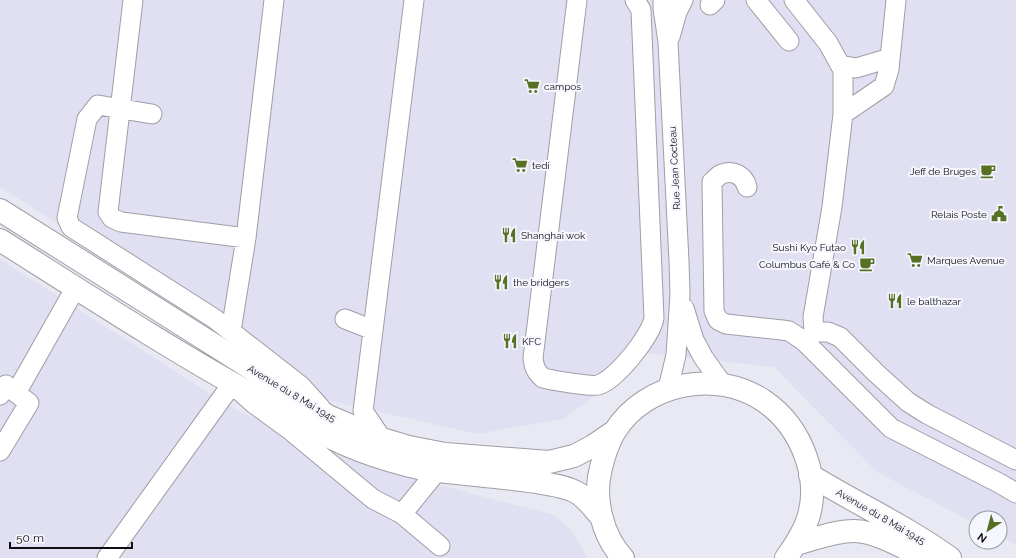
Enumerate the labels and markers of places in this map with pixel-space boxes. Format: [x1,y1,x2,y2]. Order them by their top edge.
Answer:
supermarket icon: campos [523,77,541,95]
place label: campos [544,81,581,92]
supermarket icon: tedi [511,156,529,174]
place label: tedi [532,160,550,171]
cafe icon: Jeff de Bruges [979,162,997,180]
place label: Jeff de Bruges [910,166,976,177]
public building icon: Relais Poste [990,205,1008,223]
place label: Relais Poste [931,209,987,220]
restaurant icon: Shanghai wok [500,226,518,244]
place label: Shanghai wok [521,230,586,241]
restaurant icon: Sushi Kyo Futao [849,238,867,256]
place label: Sushi Kyo Futao [773,242,846,253]
supermarket icon: Marques Avenue [906,251,924,269]
cafe icon: Columbus Café & Co [858,255,876,273]
place label: Marques Avenue [927,255,1005,266]
place label: Columbus Café & Co [759,259,855,270]
restaurant icon: the bridgers [492,273,510,291]
place label: the bridgers [513,277,569,288]
restaurant icon: le balthazar [886,292,904,310]
place label: le balthazar [907,296,961,307]
restaurant icon: KFC [501,332,519,350]
place label: KFC [522,336,541,347]

